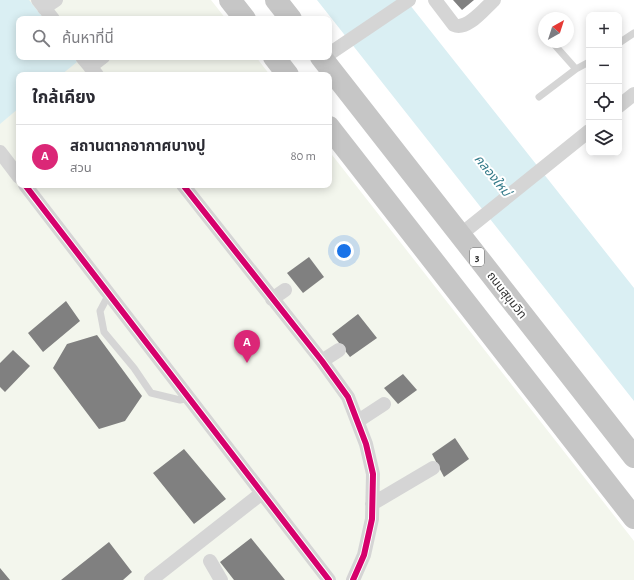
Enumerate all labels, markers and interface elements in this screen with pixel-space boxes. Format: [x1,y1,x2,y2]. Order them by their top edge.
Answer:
north arrow [538,12,574,48]
map controls [586,12,622,156]
button: + [586,12,622,48]
search box [16,16,332,60]
icon: search [30,27,52,49]
text: ค้นหาที่นี่ [62,31,114,46]
button: − [586,48,622,84]
button: locate [586,84,622,120]
text: ใกล้เคียง [32,89,95,106]
button: layers [586,120,622,156]
text: สถานตากอากาศบางปู [70,139,206,154]
text: A [41,150,49,163]
text: 80 m [290,150,316,163]
water label: คลองใหม่ [471,152,515,201]
text: สวน [70,162,92,175]
your location [334,241,354,261]
road number: 3 [470,248,484,266]
street label: ถนนสุขุมวิท [484,269,529,321]
pin: A [234,330,260,363]

